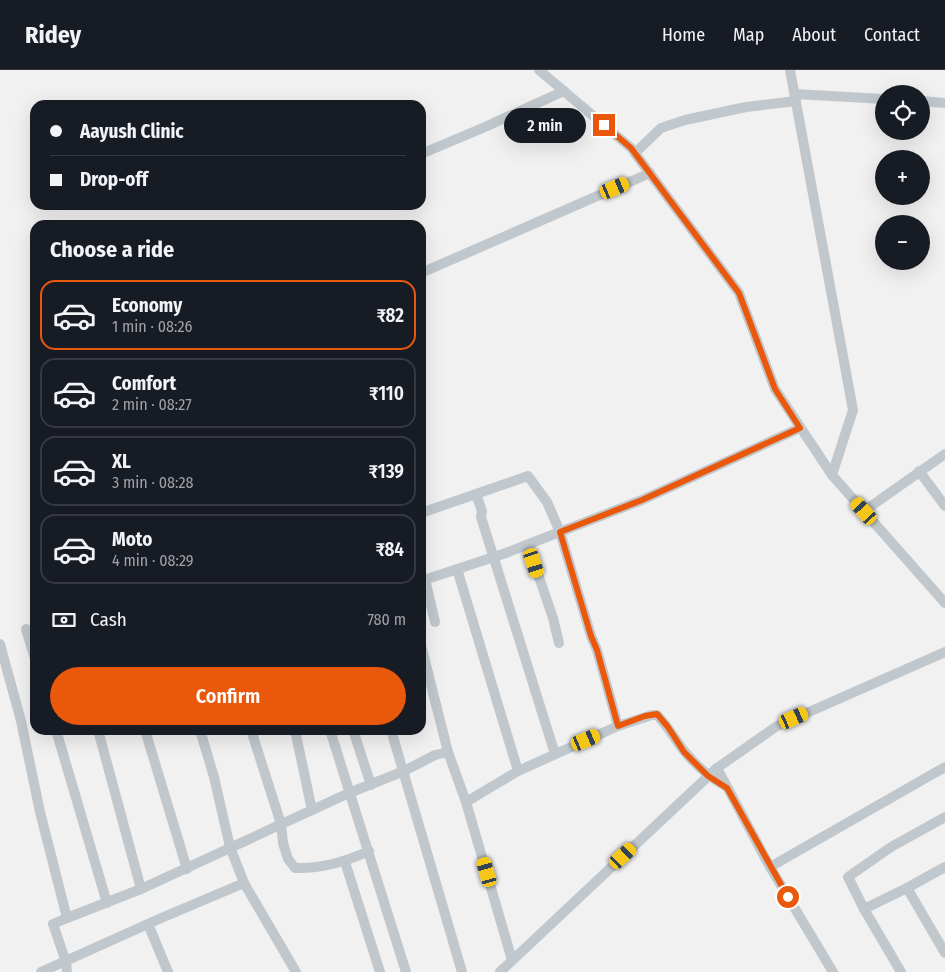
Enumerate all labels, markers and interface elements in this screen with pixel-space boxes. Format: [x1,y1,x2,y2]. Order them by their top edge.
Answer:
text: Ridey [25,21,81,49]
text: Home [662,24,705,46]
text: Map [733,24,764,46]
text: About [792,24,836,46]
text: Contact [864,24,920,46]
map controls [875,85,930,270]
button: locate [875,85,930,140]
callout: 2 min [504,108,586,142]
route end [593,114,615,136]
text: 2 min [527,116,563,135]
text: Aayush Clinic [80,120,184,143]
button: + [875,150,930,205]
text: Drop-off [80,168,148,191]
car [598,175,631,201]
button: − [875,215,930,270]
text: Choose a ride [50,236,174,263]
icon: car [52,293,97,338]
text: Economy [112,294,182,317]
text: ₹82 [376,304,404,327]
text: 1 min · 08:26 [112,317,192,336]
icon: car [52,371,97,416]
text: Comfort [112,372,176,395]
text: ₹110 [369,382,404,405]
text: 2 min · 08:27 [112,395,192,414]
icon: car [52,449,97,494]
text: XL [112,450,131,473]
text: ₹139 [368,460,404,483]
text: 3 min · 08:28 [112,473,193,492]
car [848,495,879,527]
icon: car [52,527,97,572]
text: Moto [112,528,152,551]
text: ₹84 [375,538,404,561]
car [522,546,545,580]
text: 4 min · 08:29 [112,551,194,570]
icon: cash [50,606,78,634]
text: Cash [90,608,127,631]
text: 780 m [367,610,406,629]
button: Confirm [50,667,406,725]
car [777,705,810,731]
car [569,727,602,753]
car [606,840,639,872]
car [475,856,498,888]
route start [777,886,799,908]

